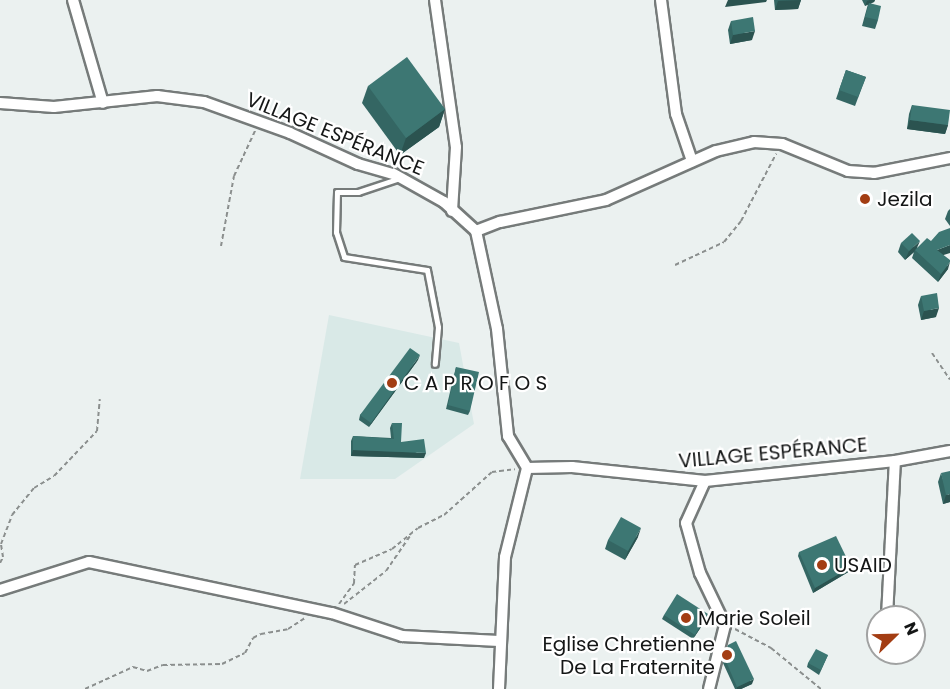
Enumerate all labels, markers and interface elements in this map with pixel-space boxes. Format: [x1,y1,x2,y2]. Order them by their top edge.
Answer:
street label: VILLAGE ESPÉRANCE [243,87,427,181]
place label: Jezila [877,187,932,211]
marker: Jezila [858,192,872,206]
place label: C A P R O F O S [404,371,547,395]
marker: C A P R O F O S [385,376,399,390]
street label: VILLAGE ESPÉRANCE [678,433,868,473]
place label: USAID [834,553,892,577]
marker: USAID [815,558,829,572]
north arrow [866,605,926,665]
place label: Marie Soleil [698,606,811,630]
marker: Marie Soleil [679,611,693,625]
text: N [898,619,924,639]
place label: Eglise Chretienne De La Fraternite [543,632,715,679]
marker: Eglise Chretienne De La Fraternite [720,648,734,662]

